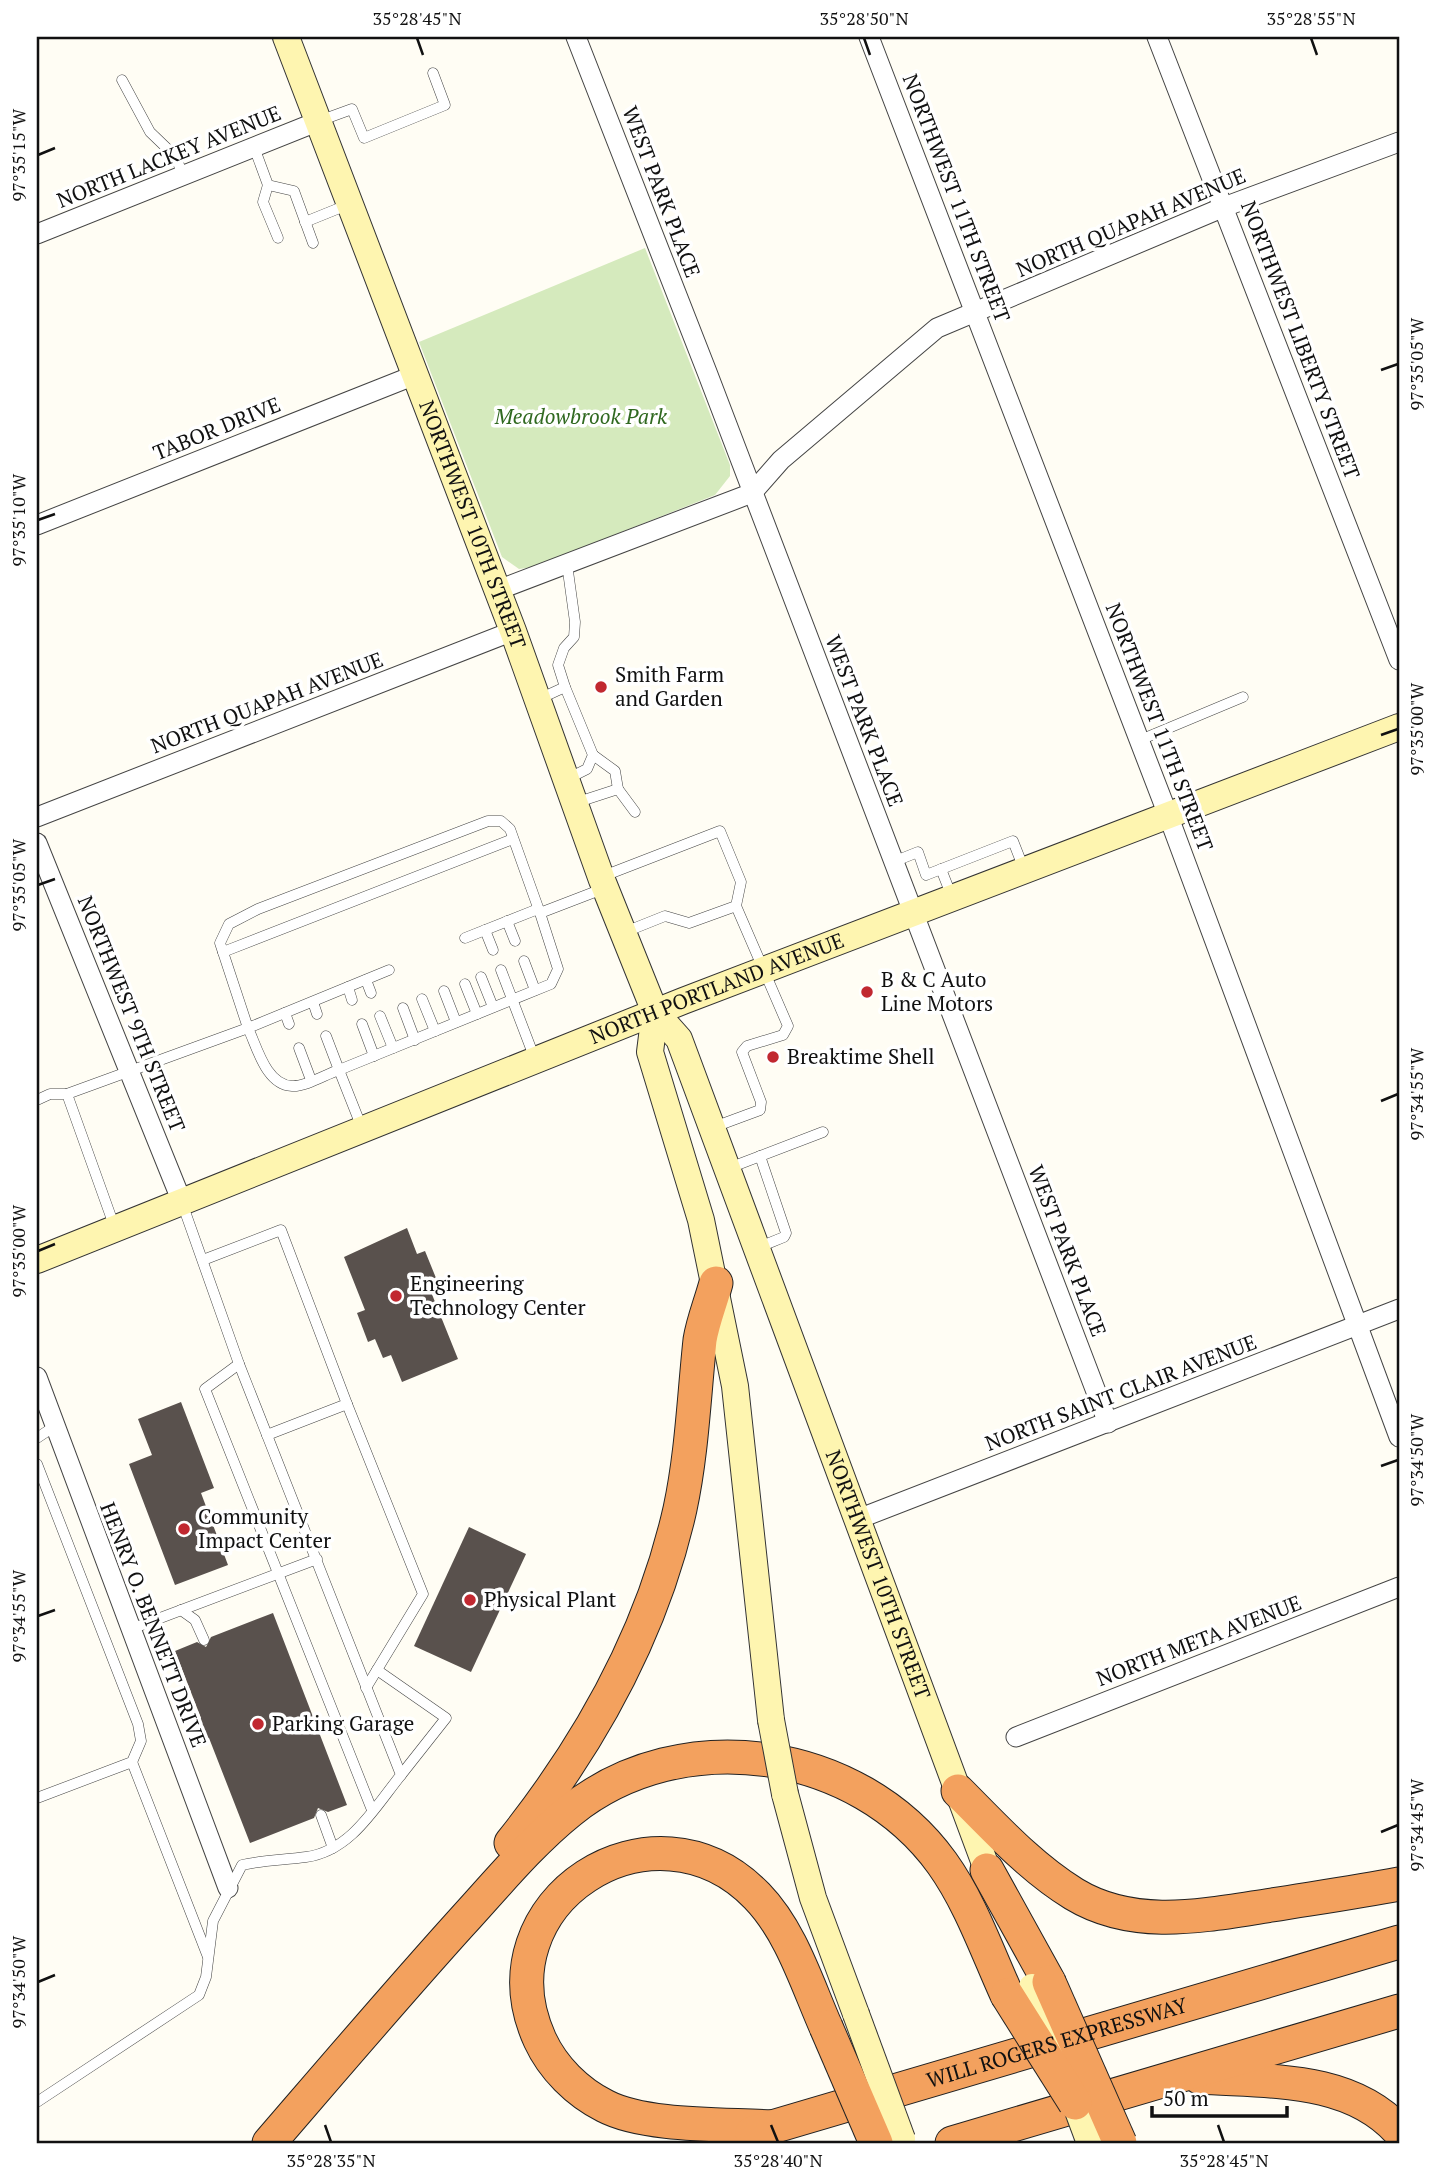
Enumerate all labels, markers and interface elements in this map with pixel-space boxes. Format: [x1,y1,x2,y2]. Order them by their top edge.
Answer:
text: 35°28'45"N [372,6,462,30]
text: 35°28'50"N [819,6,909,30]
text: 35°28'55"N [1266,6,1356,30]
street label: NORTHWEST 11TH STREET [897,70,1017,326]
street label: NORTH LACKEY AVENUE [52,98,285,214]
street label: WEST PARK PLACE [616,102,708,281]
text: 97°35'15"W [6,108,30,201]
street label: NORTH QUAPAH AVENUE [1012,161,1250,283]
street label: NORTHWEST LIBERTY STREET [1235,197,1367,483]
text: 97°35'05"W [1404,317,1428,410]
street label: TABOR DRIVE [149,390,284,466]
street label: NORTHWEST 10TH STREET [413,396,533,652]
park label: Meadowbrook Park [494,402,668,430]
text: 97°35'10"W [6,473,30,566]
street label: NORTHWEST 11TH STREET [1100,599,1220,855]
street label: WEST PARK PLACE [819,631,911,810]
street label: NORTH QUAPAH AVENUE [147,645,387,759]
place label: Smith Farm and Garden [615,660,724,712]
marker: Smith Farm and Garden [593,679,609,695]
text: 97°35'00"W [1404,682,1428,775]
text: 97°35'05"W [6,838,30,931]
street label: NORTHWEST 9TH STREET [72,891,192,1136]
street label: NORTH PORTLAND AVENUE [585,926,848,1050]
place label: B & C Auto Line Motors [881,965,993,1017]
marker: B & C Auto Line Motors [859,984,875,1000]
place label: Breaktime Shell [787,1042,935,1070]
text: 97°34'55"W [1404,1047,1428,1140]
marker: Breaktime Shell [765,1049,781,1065]
street label: WEST PARK PLACE [1022,1161,1114,1340]
text: 97°35'00"W [6,1204,30,1297]
place label: Engineering Technology Center [410,1269,586,1321]
marker: Engineering Technology Center [388,1288,404,1304]
street label: NORTH SAINT CLAIR AVENUE [981,1327,1260,1457]
text: 97°34'50"W [1404,1413,1428,1506]
street label: NORTHWEST 10TH STREET [820,1446,938,1703]
street label: HENRY O. BENNETT DRIVE [94,1498,214,1751]
place label: Community Impact Center [198,1502,331,1554]
marker: Community Impact Center [176,1521,192,1537]
text: 97°34'55"W [6,1569,30,1662]
place label: Physical Plant [484,1585,617,1613]
street label: NORTH META AVENUE [1092,1588,1305,1692]
marker: Physical Plant [462,1592,478,1608]
place label: Parking Garage [272,1709,414,1737]
marker: Parking Garage [250,1716,266,1732]
text: 97°34'45"W [1404,1778,1428,1871]
text: 97°34'50"W [6,1935,30,2028]
street label: WILL ROGERS EXPRESSWAY [923,1990,1191,2094]
scale bar [1152,2075,1287,2119]
text: 50 m [1163,2084,1209,2112]
text: 35°28'35"N [286,2148,376,2172]
text: 35°28'40"N [733,2148,823,2172]
text: 35°28'45"N [1179,2148,1269,2172]

